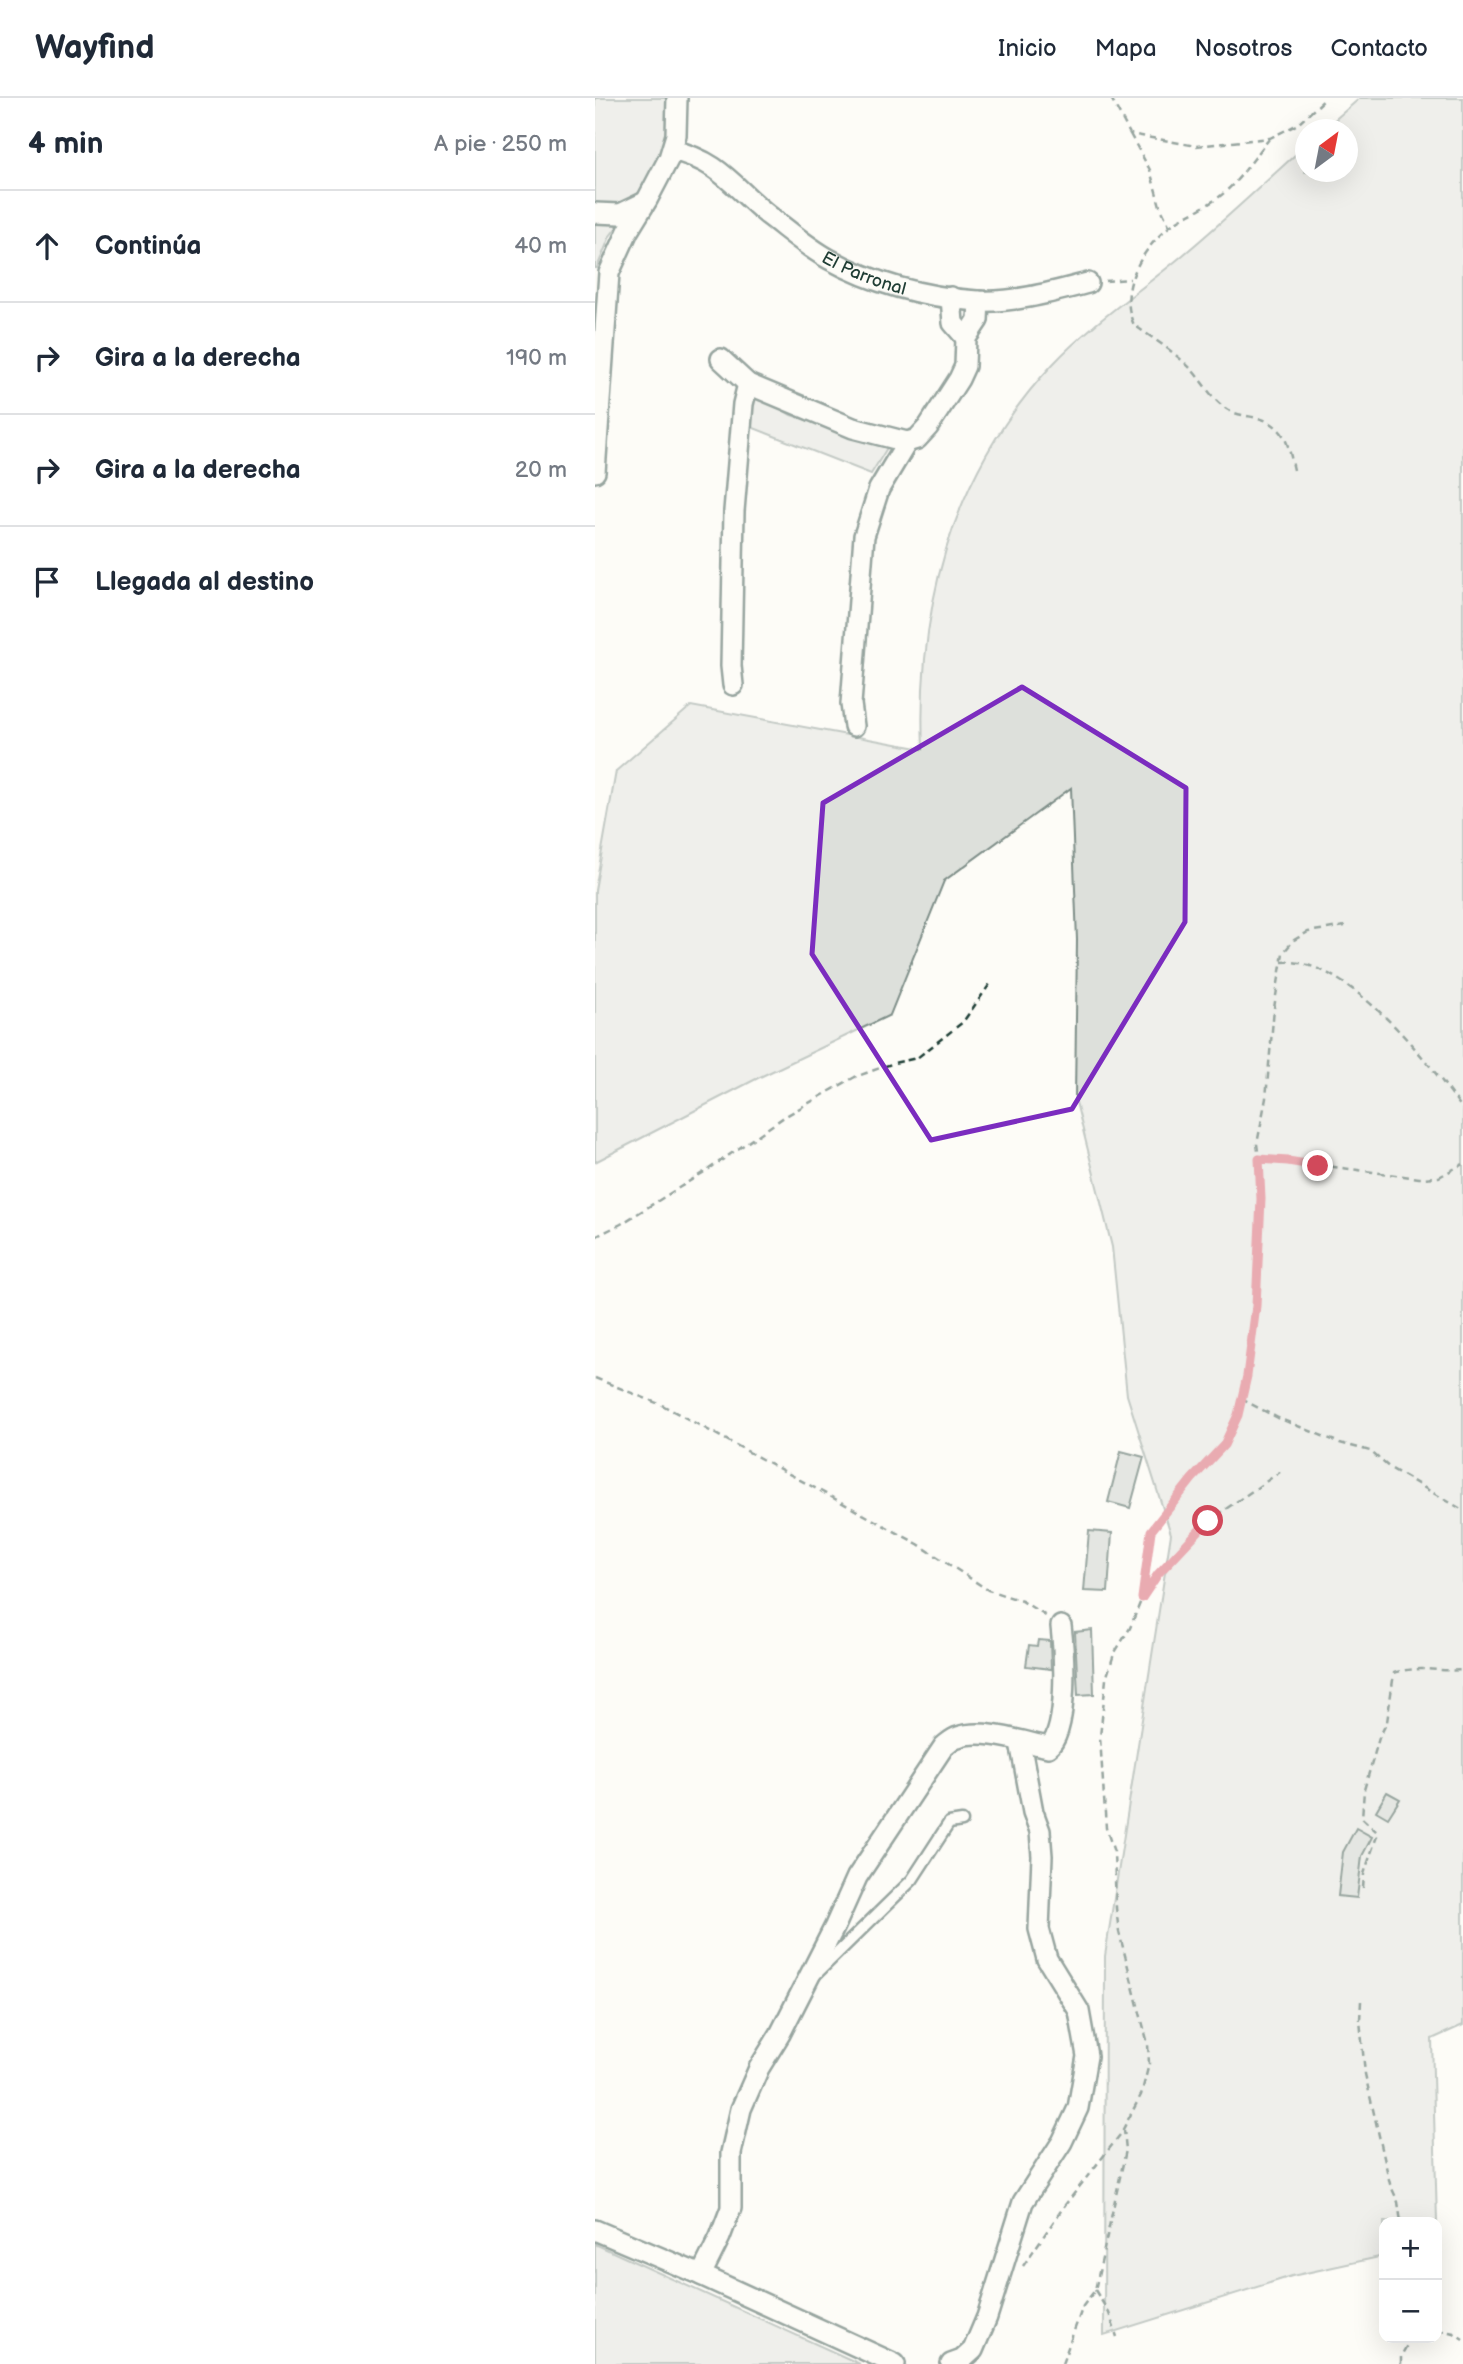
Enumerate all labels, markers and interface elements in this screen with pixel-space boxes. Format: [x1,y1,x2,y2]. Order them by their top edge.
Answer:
text: Wayfind [35,28,154,68]
text: Inicio [998,34,1057,63]
text: Mapa [1095,34,1157,63]
text: Nosotros [1195,34,1292,63]
text: Contacto [1330,34,1428,63]
north arrow [1295,119,1358,182]
text: 4 min [28,126,103,162]
text: A pie · 250 m [434,130,567,158]
icon: ahead [28,227,66,265]
text: Continúa [95,231,202,262]
text: 40 m [514,232,567,260]
street label: El Parronal [818,247,908,300]
icon: right [28,339,66,377]
text: Gira a la derecha [95,343,301,374]
text: 190 m [506,344,567,372]
icon: right [28,451,66,489]
text: Gira a la derecha [95,455,301,486]
text: 20 m [515,456,567,484]
icon: arrive [28,563,66,601]
text: Llegada al destino [95,567,314,598]
route end [1302,1150,1333,1181]
route start [1192,1505,1223,1536]
map controls [1379,2217,1442,2343]
button: + [1379,2217,1442,2280]
button: − [1379,2280,1442,2343]

